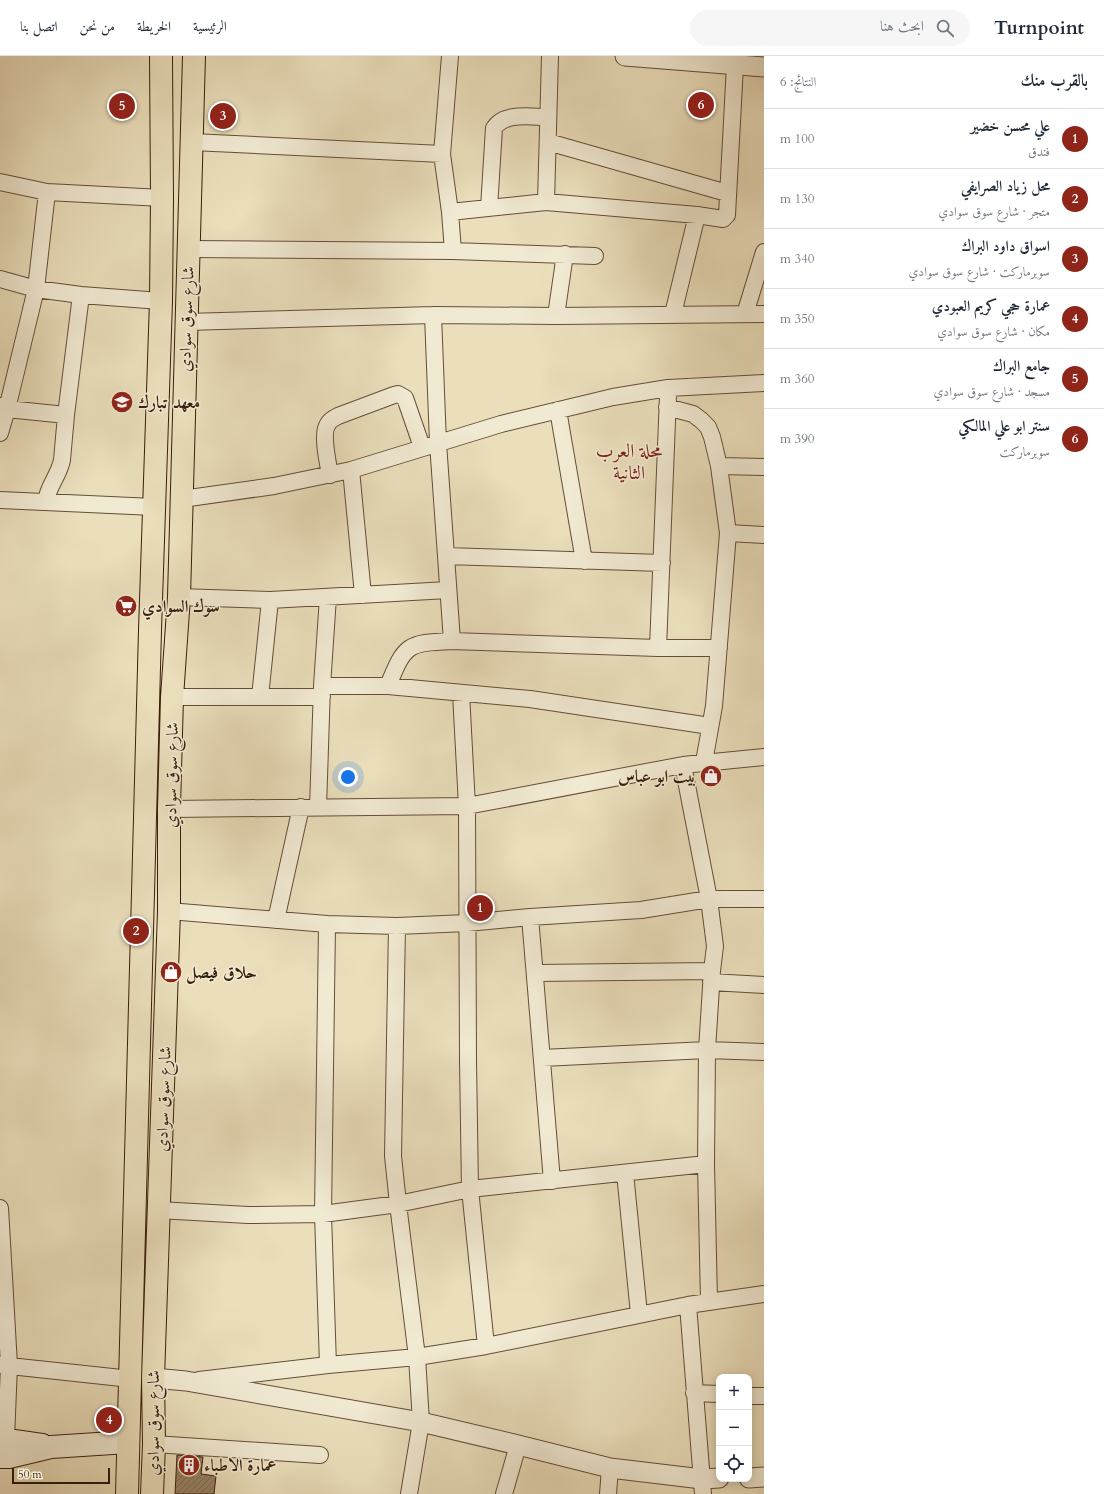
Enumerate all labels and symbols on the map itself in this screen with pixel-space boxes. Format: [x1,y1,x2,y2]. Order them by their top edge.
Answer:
pin: 6 [688,90,714,120]
pin: 5 [109,91,135,121]
pin: 3 [210,101,236,131]
street label: شارع سوق سوادي [173,266,202,372]
school or university icon: معهد تبارك [109,389,135,415]
place label: معهد تبارك [138,391,200,414]
district label: محلة العرب الثانية [596,438,663,486]
supermarket icon: سوك السوادي [113,593,139,619]
place label: سوك السوادي [142,595,220,620]
street label: شارع سوق سوادي [159,722,186,828]
shop icon: بيت ابو عباس [698,763,724,789]
place label: بيت ابو عباس [618,765,696,788]
your location [338,767,358,787]
pin: 1 [467,893,493,923]
pin: 2 [123,916,149,946]
shop icon: حلاق فيصل [158,959,184,985]
place label: حلاق فيصل [186,961,257,984]
street label: شارع سوق سوادي [150,1046,179,1152]
street label: شارع سوق سوادي [142,1370,167,1476]
pin: 4 [96,1405,122,1435]
building icon: عمارة الاطباء [176,1452,202,1478]
place label: عمارة الاطباء [204,1454,276,1477]
scale bar [12,1466,110,1485]

